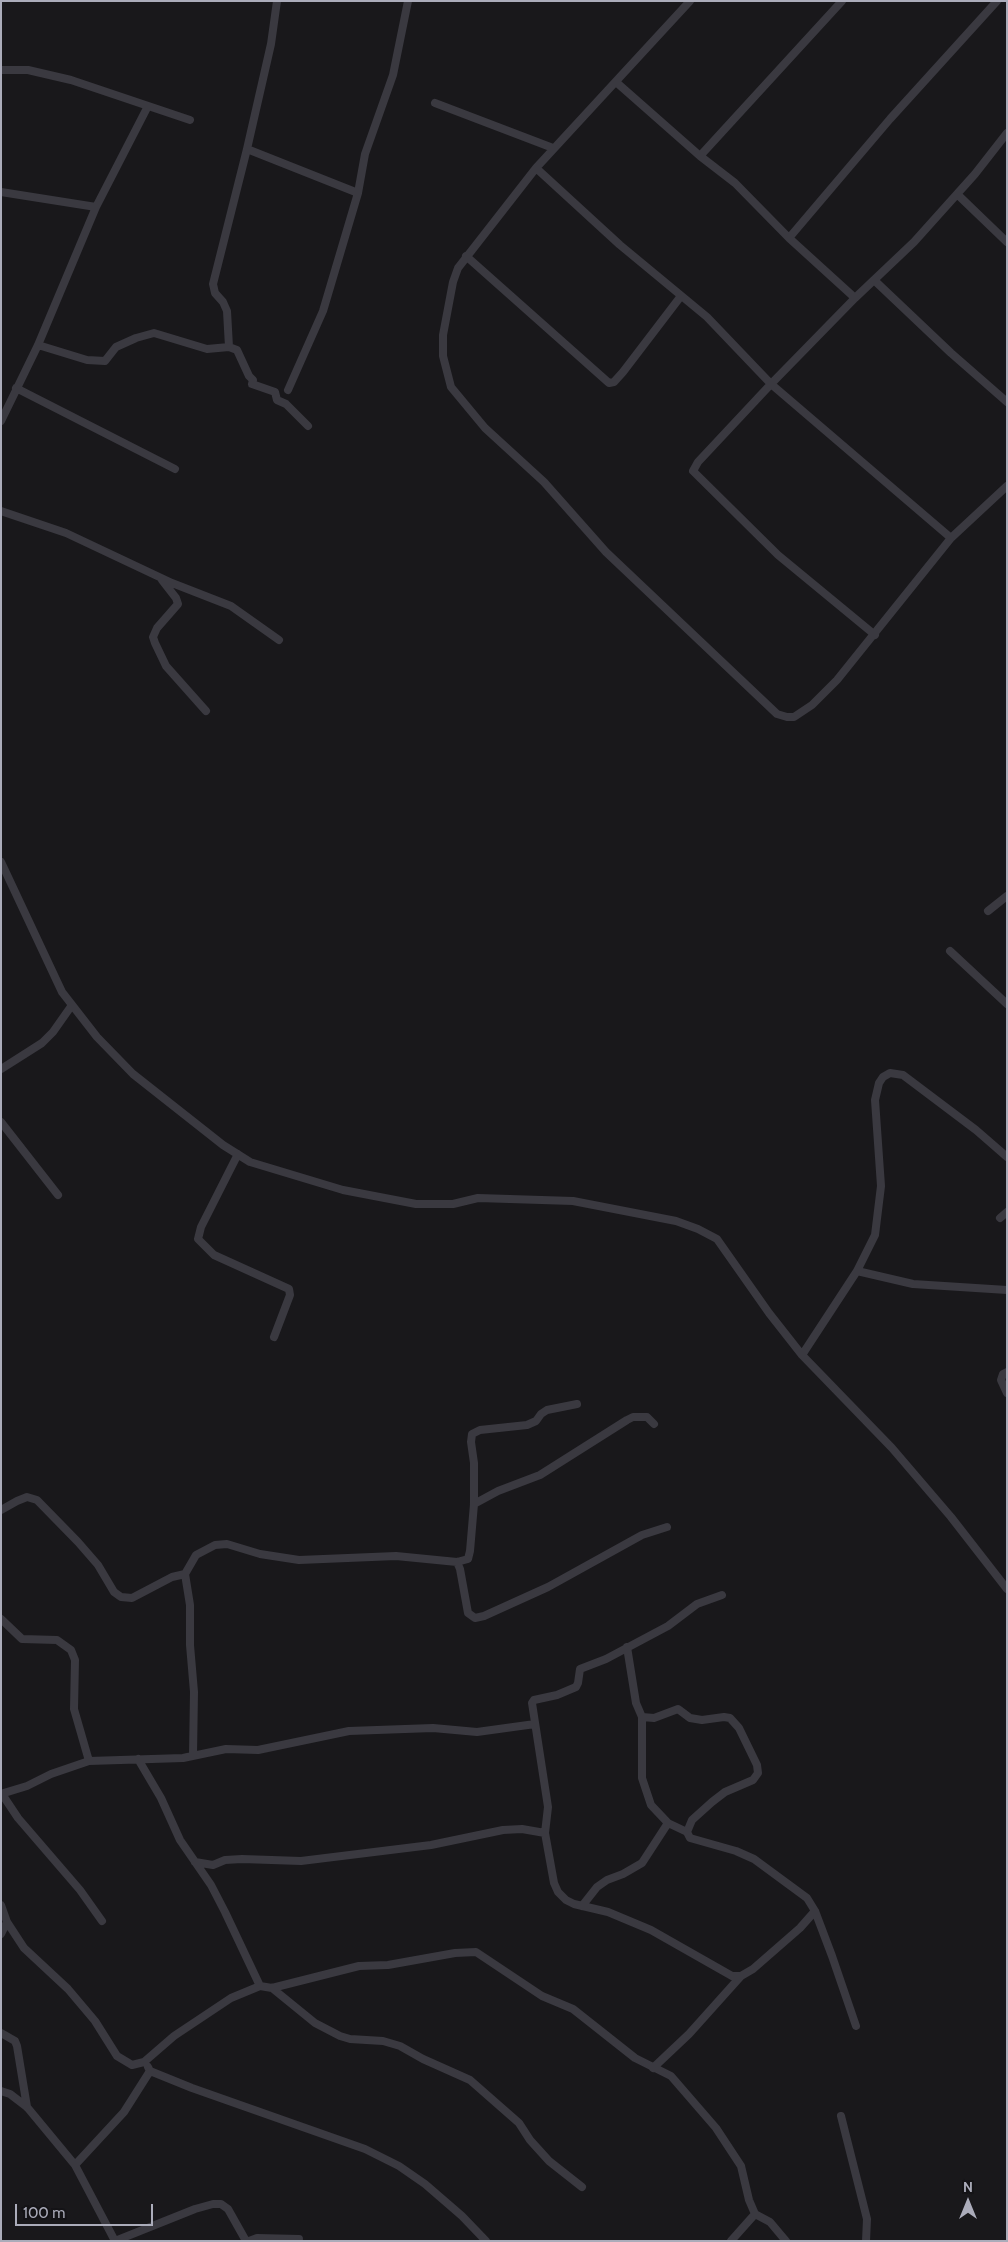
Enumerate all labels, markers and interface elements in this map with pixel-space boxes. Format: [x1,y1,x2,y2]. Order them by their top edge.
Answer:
north arrow [943,2177,993,2227]
text: N [963,2178,973,2196]
scale bar [18,2194,155,2226]
text: 100 m [23,2204,65,2222]

